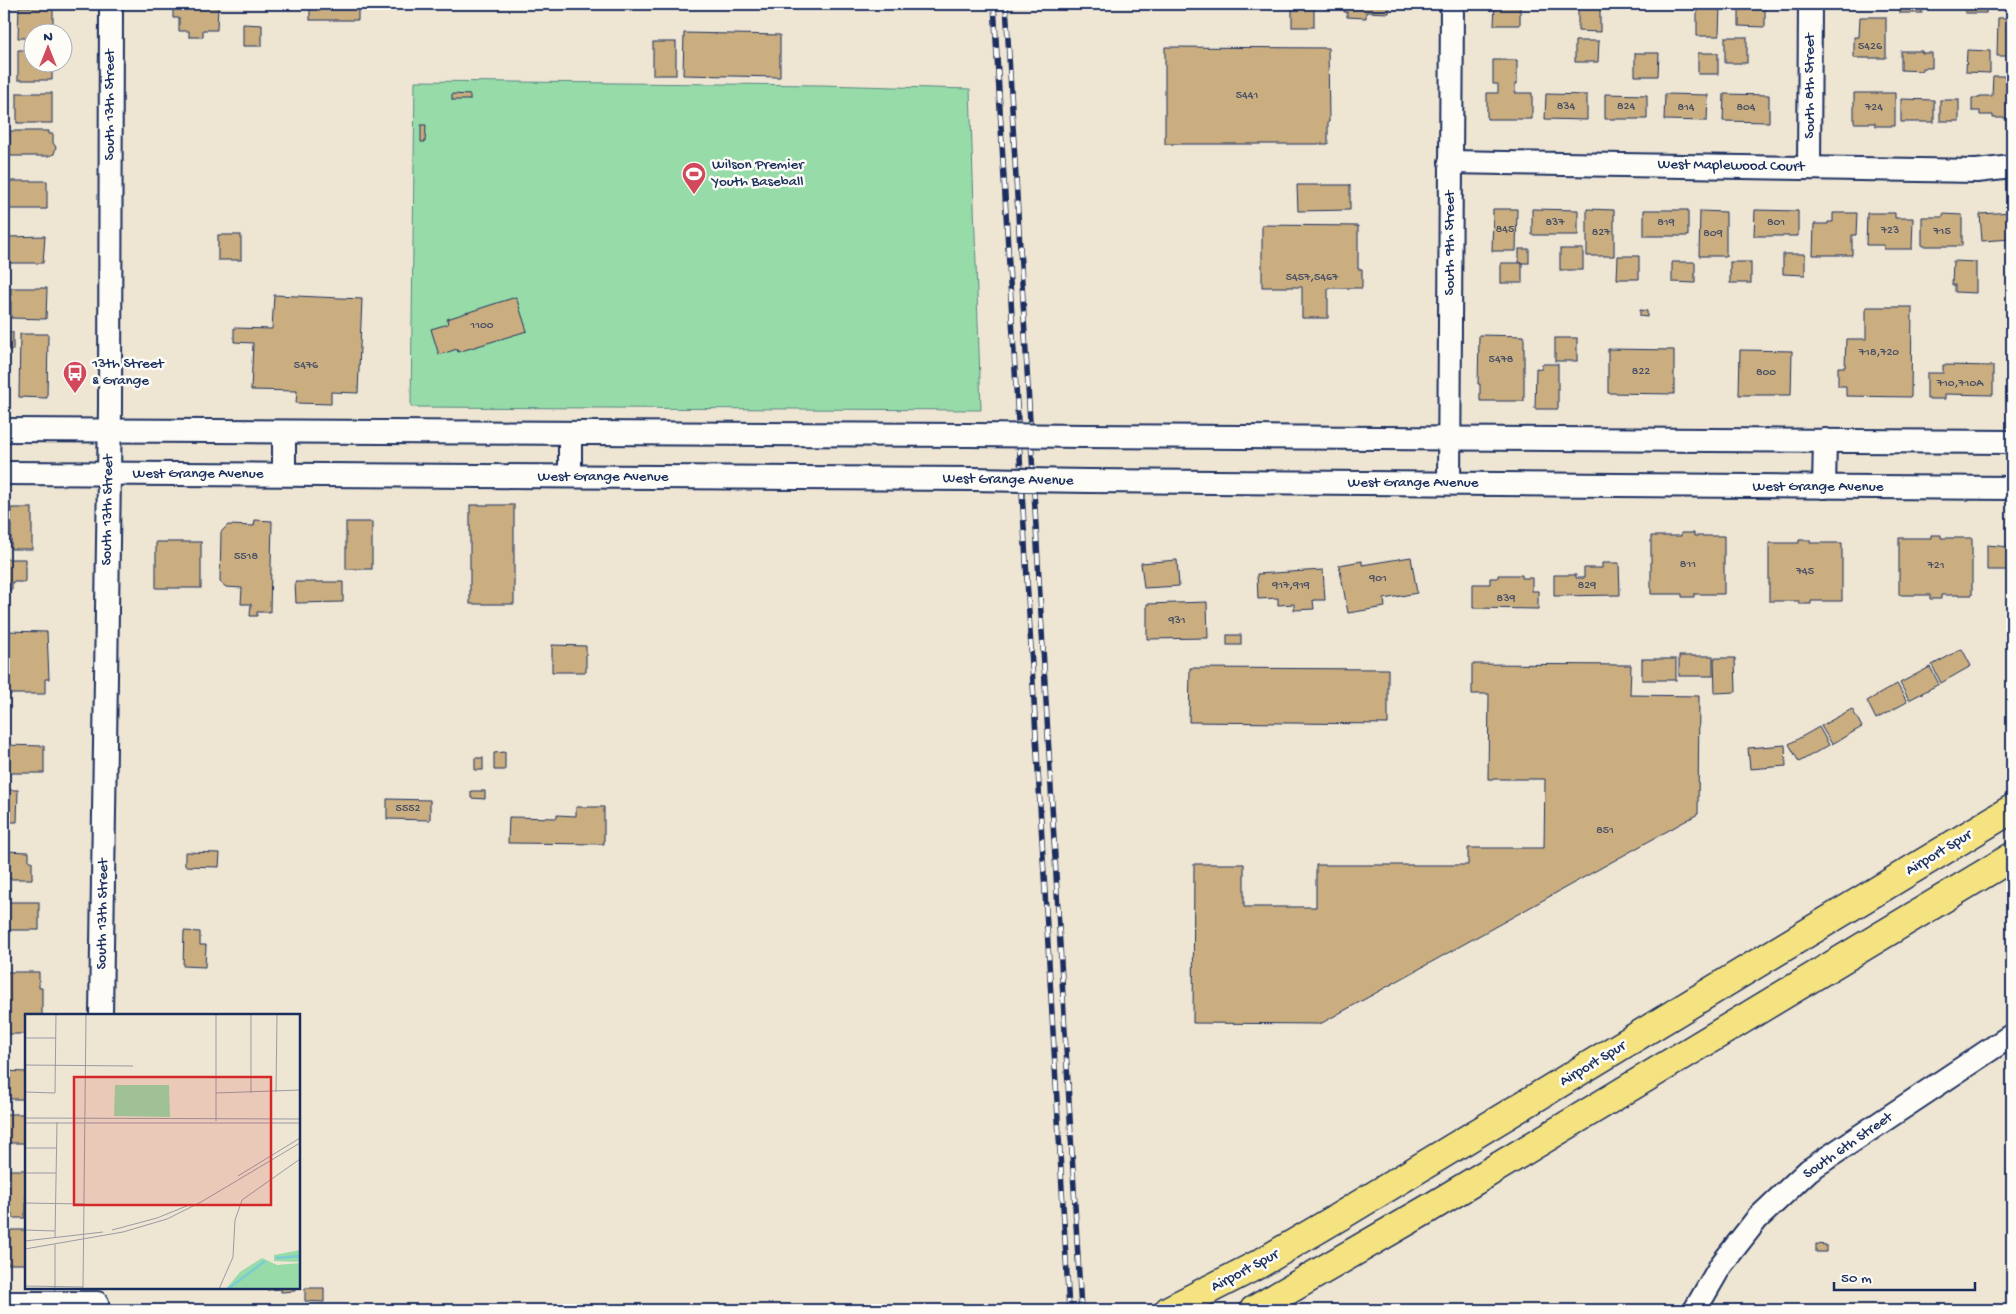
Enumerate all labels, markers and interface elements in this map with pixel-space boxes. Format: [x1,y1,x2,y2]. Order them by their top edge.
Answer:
north arrow [22,22,72,72]
text: N [43,29,53,46]
street label: South 8th Street [1801,31,1819,139]
house number: 5426 [1858,40,1883,54]
street label: South 13th Street [101,48,119,161]
house number: 5441 [1236,89,1258,103]
house number: 834 [1557,100,1576,114]
house number: 824 [1617,100,1635,114]
house number: 814 [1677,101,1695,115]
house number: 804 [1736,101,1756,115]
house number: 724 [1864,101,1883,115]
place label: Wilson Premier Youth Baseball [710,156,805,191]
street label: West Maplewood Court [1657,156,1806,176]
sports icon: Wilson Premier Youth Baseball [681,161,707,195]
street label: South 9th Street [1441,189,1459,295]
house number: 837 [1545,216,1565,230]
house number: 819 [1657,216,1675,230]
house number: 801 [1767,216,1785,230]
house number: 845 [1496,223,1514,237]
house number: 723 [1880,224,1899,238]
house number: 715 [1932,225,1951,239]
house number: 827 [1592,226,1611,240]
house number: 809 [1703,227,1723,241]
house number: 5457,5467 [1286,271,1339,285]
house number: 1100 [469,319,494,333]
house number: 718,720 [1858,346,1899,360]
house number: 5478 [1489,353,1514,367]
place label: 13th Street & Grange [91,355,165,390]
house number: 5476 [294,359,319,373]
bus stop icon: 13th Street & Grange [62,360,88,394]
house number: 822 [1632,365,1650,379]
house number: 800 [1756,366,1776,380]
house number: 710,710A [1936,377,1984,391]
street label: South 13th Street [98,452,118,566]
street label: West Grange Avenue [133,465,264,483]
street label: West Grange Avenue [538,468,669,486]
street label: West Grange Avenue [942,470,1074,490]
street label: West Grange Avenue [1348,474,1479,492]
street label: West Grange Avenue [1753,478,1884,496]
house number: 5518 [234,550,258,564]
house number: 811 [1680,558,1696,572]
house number: 721 [1927,559,1945,573]
house number: 745 [1795,565,1814,579]
house number: 901 [1368,572,1387,586]
house number: 917,919 [1271,579,1310,593]
house number: 829 [1578,579,1596,593]
house number: 839 [1497,592,1515,606]
house number: 931 [1167,614,1186,628]
house number: 5552 [396,802,421,816]
house number: 851 [1596,824,1614,838]
street label: Airport Spur [1903,825,1977,880]
street label: South 13th Street [93,856,113,970]
inset map [25,1014,300,1289]
street label: Airport Spur [1557,1036,1631,1091]
street label: South 6th Street [1800,1107,1898,1183]
street label: Airport Spur [1208,1245,1283,1296]
scale bar [1834,1259,1975,1291]
text: 50 m [1841,1270,1872,1288]

